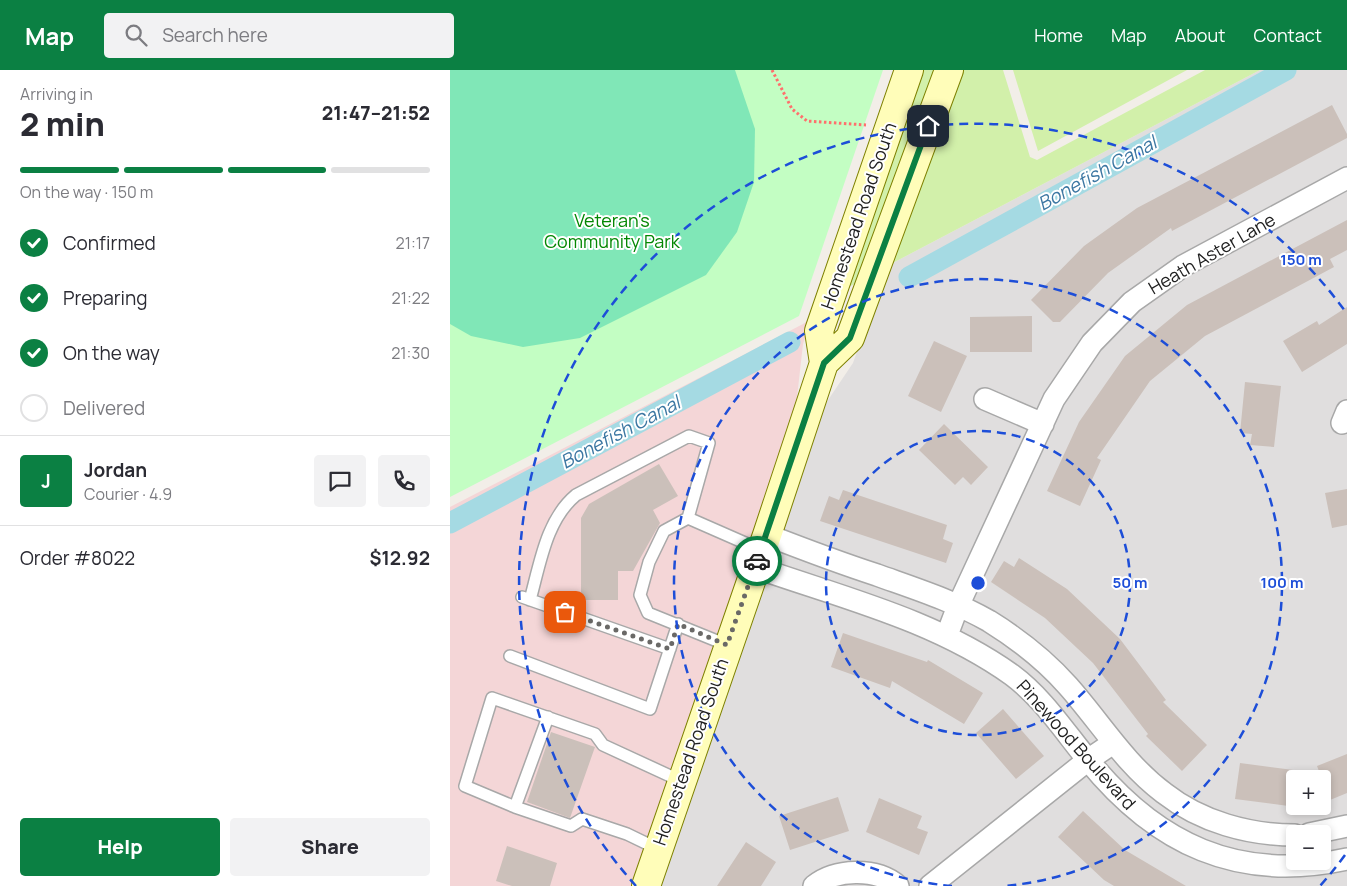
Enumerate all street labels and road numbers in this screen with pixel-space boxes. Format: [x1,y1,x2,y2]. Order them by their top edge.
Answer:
street label: Homestead Road South [815,119,901,312]
street label: Heath Aster Lane [1144,207,1279,299]
street label: Homestead Road South [647,655,733,848]
street label: Pinewood Boulevard [1012,674,1142,814]

